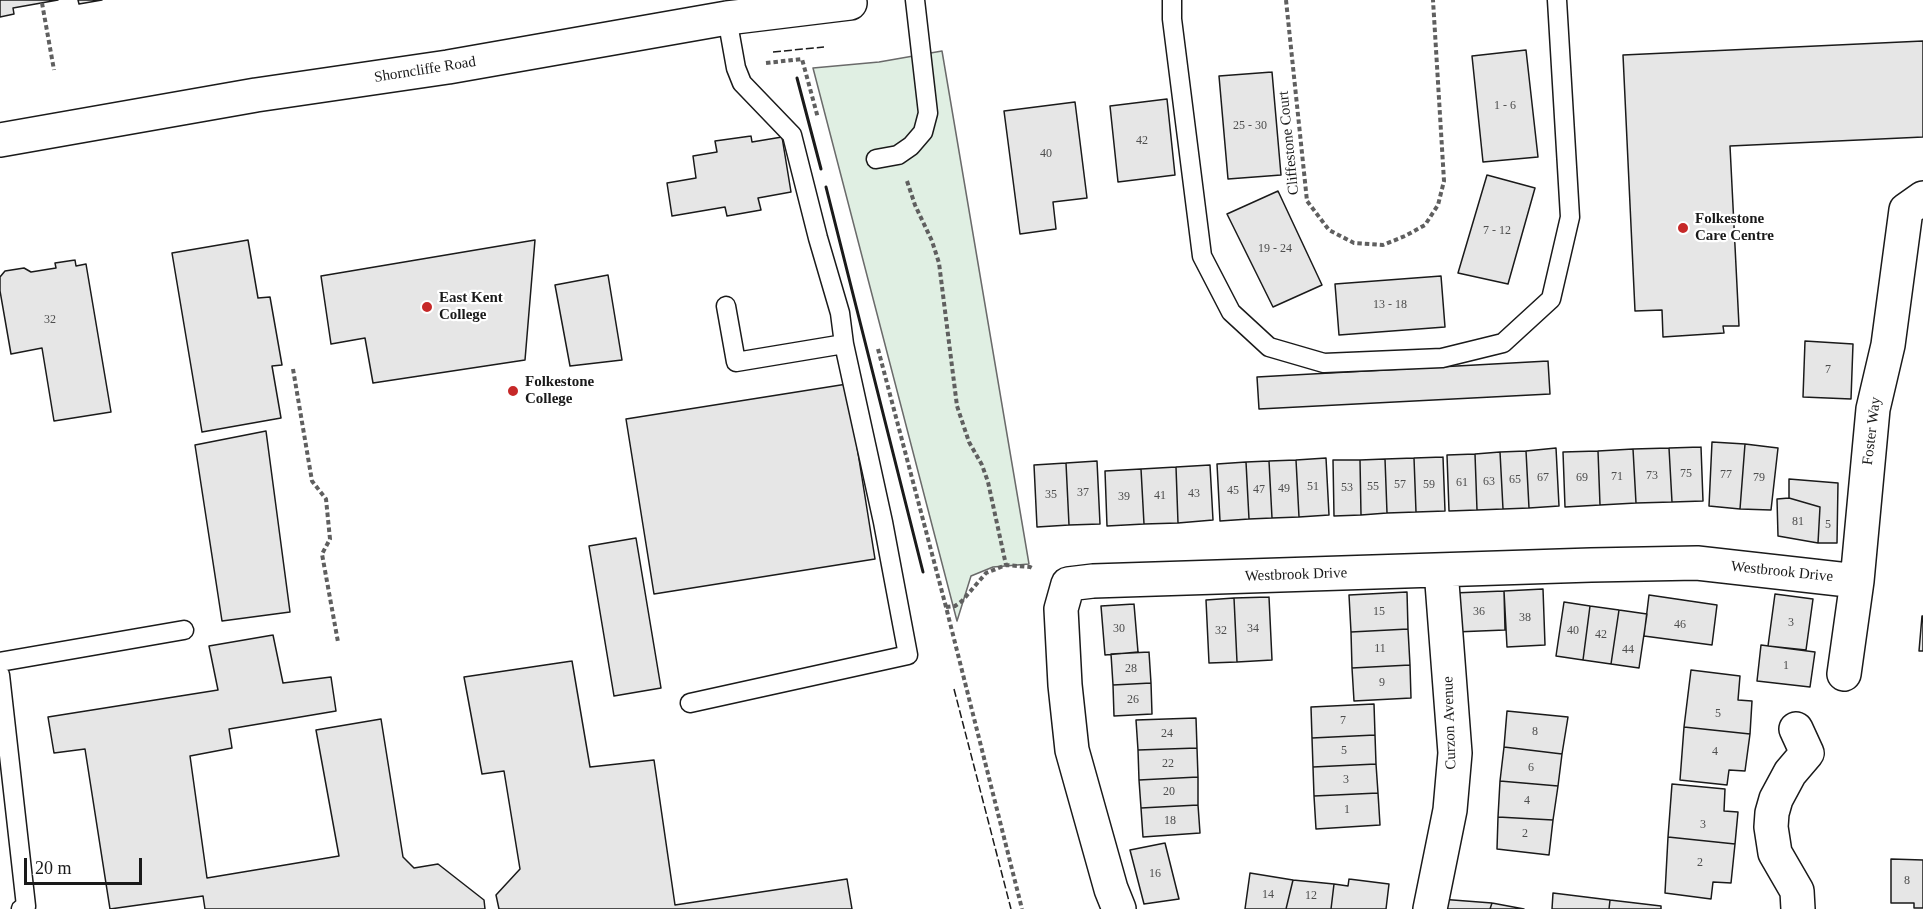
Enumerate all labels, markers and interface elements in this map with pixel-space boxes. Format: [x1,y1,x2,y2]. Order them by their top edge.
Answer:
street label: Shorncliffe Road [373,53,477,87]
street label: Cliffestone Court [1275,90,1303,196]
house number: 1 - 6 [1494,99,1516,113]
house number: 25 - 30 [1233,119,1267,133]
house number: 42 [1136,134,1148,148]
house number: 40 [1040,147,1052,161]
place label: Folkestone Care Centre [1695,210,1774,245]
marker: Folkestone Care Centre [1676,221,1690,235]
house number: 7 - 12 [1483,224,1511,238]
house number: 19 - 24 [1258,242,1292,256]
place label: East Kent College [439,289,503,324]
house number: 13 - 18 [1373,298,1407,312]
marker: East Kent College [420,300,434,314]
house number: 32 [44,313,56,327]
house number: 7 [1825,363,1831,377]
place label: Folkestone College [525,373,594,408]
marker: Folkestone College [506,384,520,398]
street label: Foster Way [1859,396,1885,466]
house number: 75 [1680,467,1692,481]
house number: 77 [1720,468,1732,482]
house number: 73 [1646,469,1658,483]
house number: 71 [1611,470,1623,484]
house number: 67 [1537,471,1549,485]
house number: 69 [1576,471,1588,485]
house number: 79 [1753,471,1765,485]
house number: 65 [1509,473,1521,487]
house number: 63 [1483,475,1495,489]
house number: 61 [1456,476,1468,490]
house number: 57 [1394,478,1406,492]
house number: 59 [1423,478,1435,492]
house number: 51 [1307,480,1319,494]
house number: 55 [1367,480,1379,494]
house number: 53 [1341,481,1353,495]
house number: 49 [1278,482,1290,496]
house number: 47 [1253,483,1265,497]
house number: 45 [1227,484,1239,498]
house number: 37 [1077,486,1089,500]
house number: 43 [1188,487,1200,501]
house number: 35 [1045,488,1057,502]
house number: 41 [1154,489,1166,503]
house number: 39 [1118,490,1130,504]
house number: 81 [1792,515,1804,529]
house number: 5 [1825,518,1831,532]
street label: Westbrook Drive [1730,558,1834,586]
street label: Westbrook Drive [1244,564,1348,586]
house number: 15 [1373,605,1385,619]
house number: 36 [1473,605,1485,619]
house number: 38 [1519,611,1531,625]
house number: 3 [1788,616,1794,630]
house number: 46 [1674,618,1686,632]
house number: 30 [1113,622,1125,636]
house number: 34 [1247,622,1259,636]
house number: 32 [1215,624,1227,638]
house number: 40 [1567,624,1579,638]
house number: 42 [1595,628,1607,642]
house number: 11 [1374,642,1386,656]
house number: 44 [1622,643,1634,657]
house number: 1 [1783,659,1789,673]
house number: 28 [1125,662,1137,676]
house number: 9 [1379,676,1385,690]
street label: Curzon Avenue [1439,676,1461,770]
house number: 26 [1127,693,1139,707]
house number: 5 [1715,707,1721,721]
house number: 7 [1340,714,1346,728]
house number: 8 [1532,725,1538,739]
house number: 24 [1161,727,1173,741]
house number: 5 [1341,744,1347,758]
house number: 4 [1712,745,1718,759]
house number: 22 [1162,757,1174,771]
house number: 6 [1528,761,1534,775]
house number: 3 [1343,773,1349,787]
house number: 20 [1163,785,1175,799]
house number: 4 [1524,794,1530,808]
house number: 1 [1344,803,1350,817]
house number: 18 [1164,814,1176,828]
house number: 3 [1700,818,1706,832]
house number: 2 [1522,827,1528,841]
scale bar [27,846,146,884]
house number: 2 [1697,856,1703,870]
text: 20 m [35,858,72,878]
house number: 16 [1149,867,1161,881]
house number: 8 [1904,874,1910,888]
house number: 14 [1262,888,1274,902]
house number: 12 [1305,889,1317,903]

